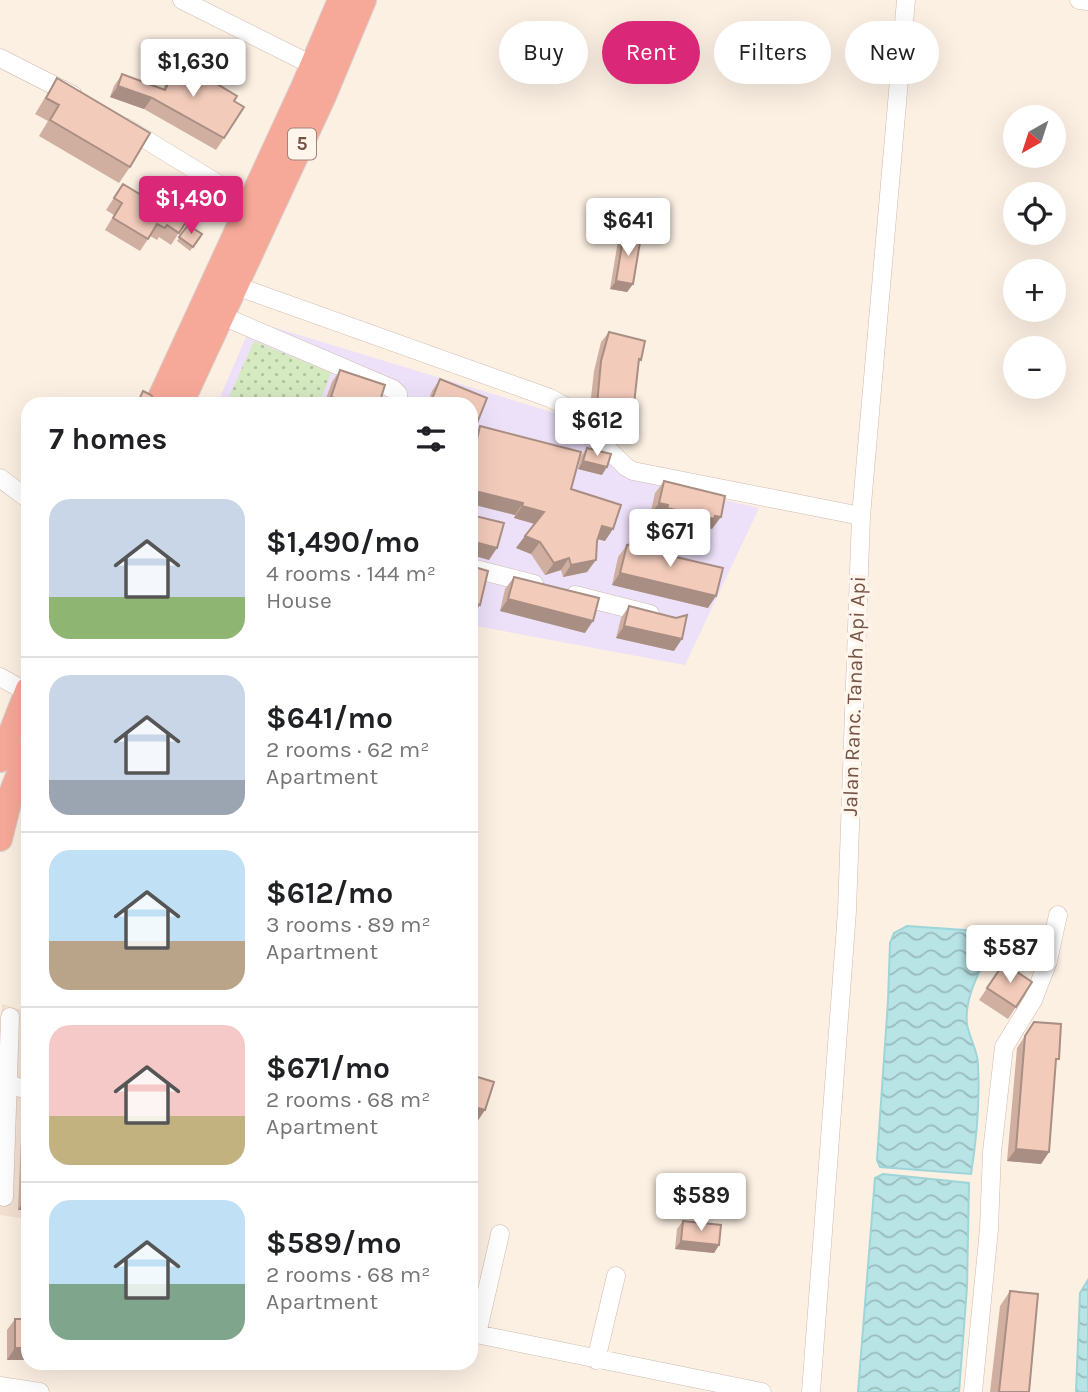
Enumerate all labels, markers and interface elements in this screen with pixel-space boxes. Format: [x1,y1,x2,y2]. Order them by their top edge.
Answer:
chip: Buy [499,21,588,84]
chip: Rent [602,21,700,84]
chip: Filters [714,21,831,84]
chip: New [845,21,939,84]
pin: $1,630 [136,40,250,99]
text: $1,630 [157,48,229,75]
north arrow [1003,105,1066,168]
map controls [1003,105,1066,399]
road number: 5 [288,128,316,160]
pin: $1,490 [134,176,248,236]
button: locate [1003,182,1066,245]
text: $1,490 [155,185,227,212]
pin: $641 [587,198,669,258]
text: $641 [602,207,654,234]
button: + [1003,259,1066,322]
button: − [1003,336,1066,399]
pin: $612 [556,398,638,458]
text: $612 [571,407,623,434]
icon: filters [412,420,450,458]
text: 7 homes [49,421,167,457]
pin: $671 [629,510,711,569]
text: $671 [645,518,695,545]
text: $1,490/mo [266,524,420,560]
icon: home [105,527,189,611]
text: 4 rooms · 144 m² [266,560,436,587]
street label: Jalan Ranc. Tanah Api Api [838,576,870,816]
text: House [266,587,332,614]
text: $641/mo [266,700,393,736]
icon: home [105,703,189,787]
text: 2 rooms · 62 m² [266,736,430,763]
text: Apartment [266,763,378,790]
text: $612/mo [266,875,393,911]
icon: home [105,878,189,962]
text: 3 rooms · 89 m² [266,911,431,938]
pin: $587 [969,926,1051,985]
text: $587 [982,934,1038,961]
text: Apartment [266,938,378,965]
text: $671/mo [266,1050,390,1086]
icon: home [105,1053,189,1137]
text: 2 rooms · 68 m² [266,1086,430,1113]
text: Apartment [266,1113,378,1140]
pin: $589 [660,1174,742,1233]
text: $589 [672,1182,730,1209]
text: $589/mo [266,1225,401,1261]
icon: home [105,1228,189,1312]
text: 2 rooms · 68 m² [266,1261,430,1288]
text: Apartment [266,1288,378,1315]

